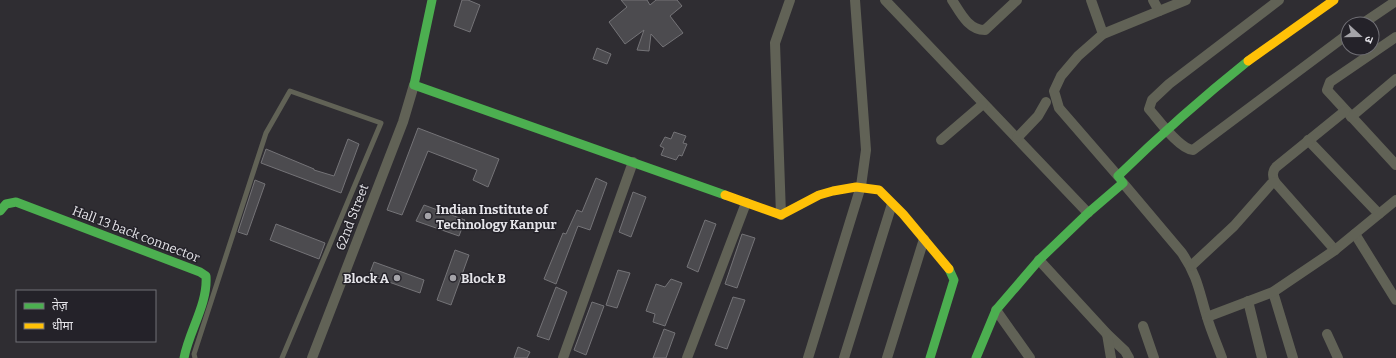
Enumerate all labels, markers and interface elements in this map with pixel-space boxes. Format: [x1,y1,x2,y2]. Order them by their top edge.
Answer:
north arrow [1340,16,1380,56]
text: उ [1361,34,1376,45]
street label: 62nd Street [332,181,372,252]
place label: Indian Institute of Technology Kanpur [436,202,557,232]
street label: Hall 13 back connector [70,203,202,265]
marker: Indian Institute of Technology Kanpur [423,211,433,221]
place label: Block A [343,271,390,286]
place label: Block B [461,271,506,286]
marker: Block A [392,273,402,283]
marker: Block B [448,273,458,283]
legend [16,290,156,342]
text: तेज़ [52,298,69,313]
text: धीमा [52,318,74,333]

